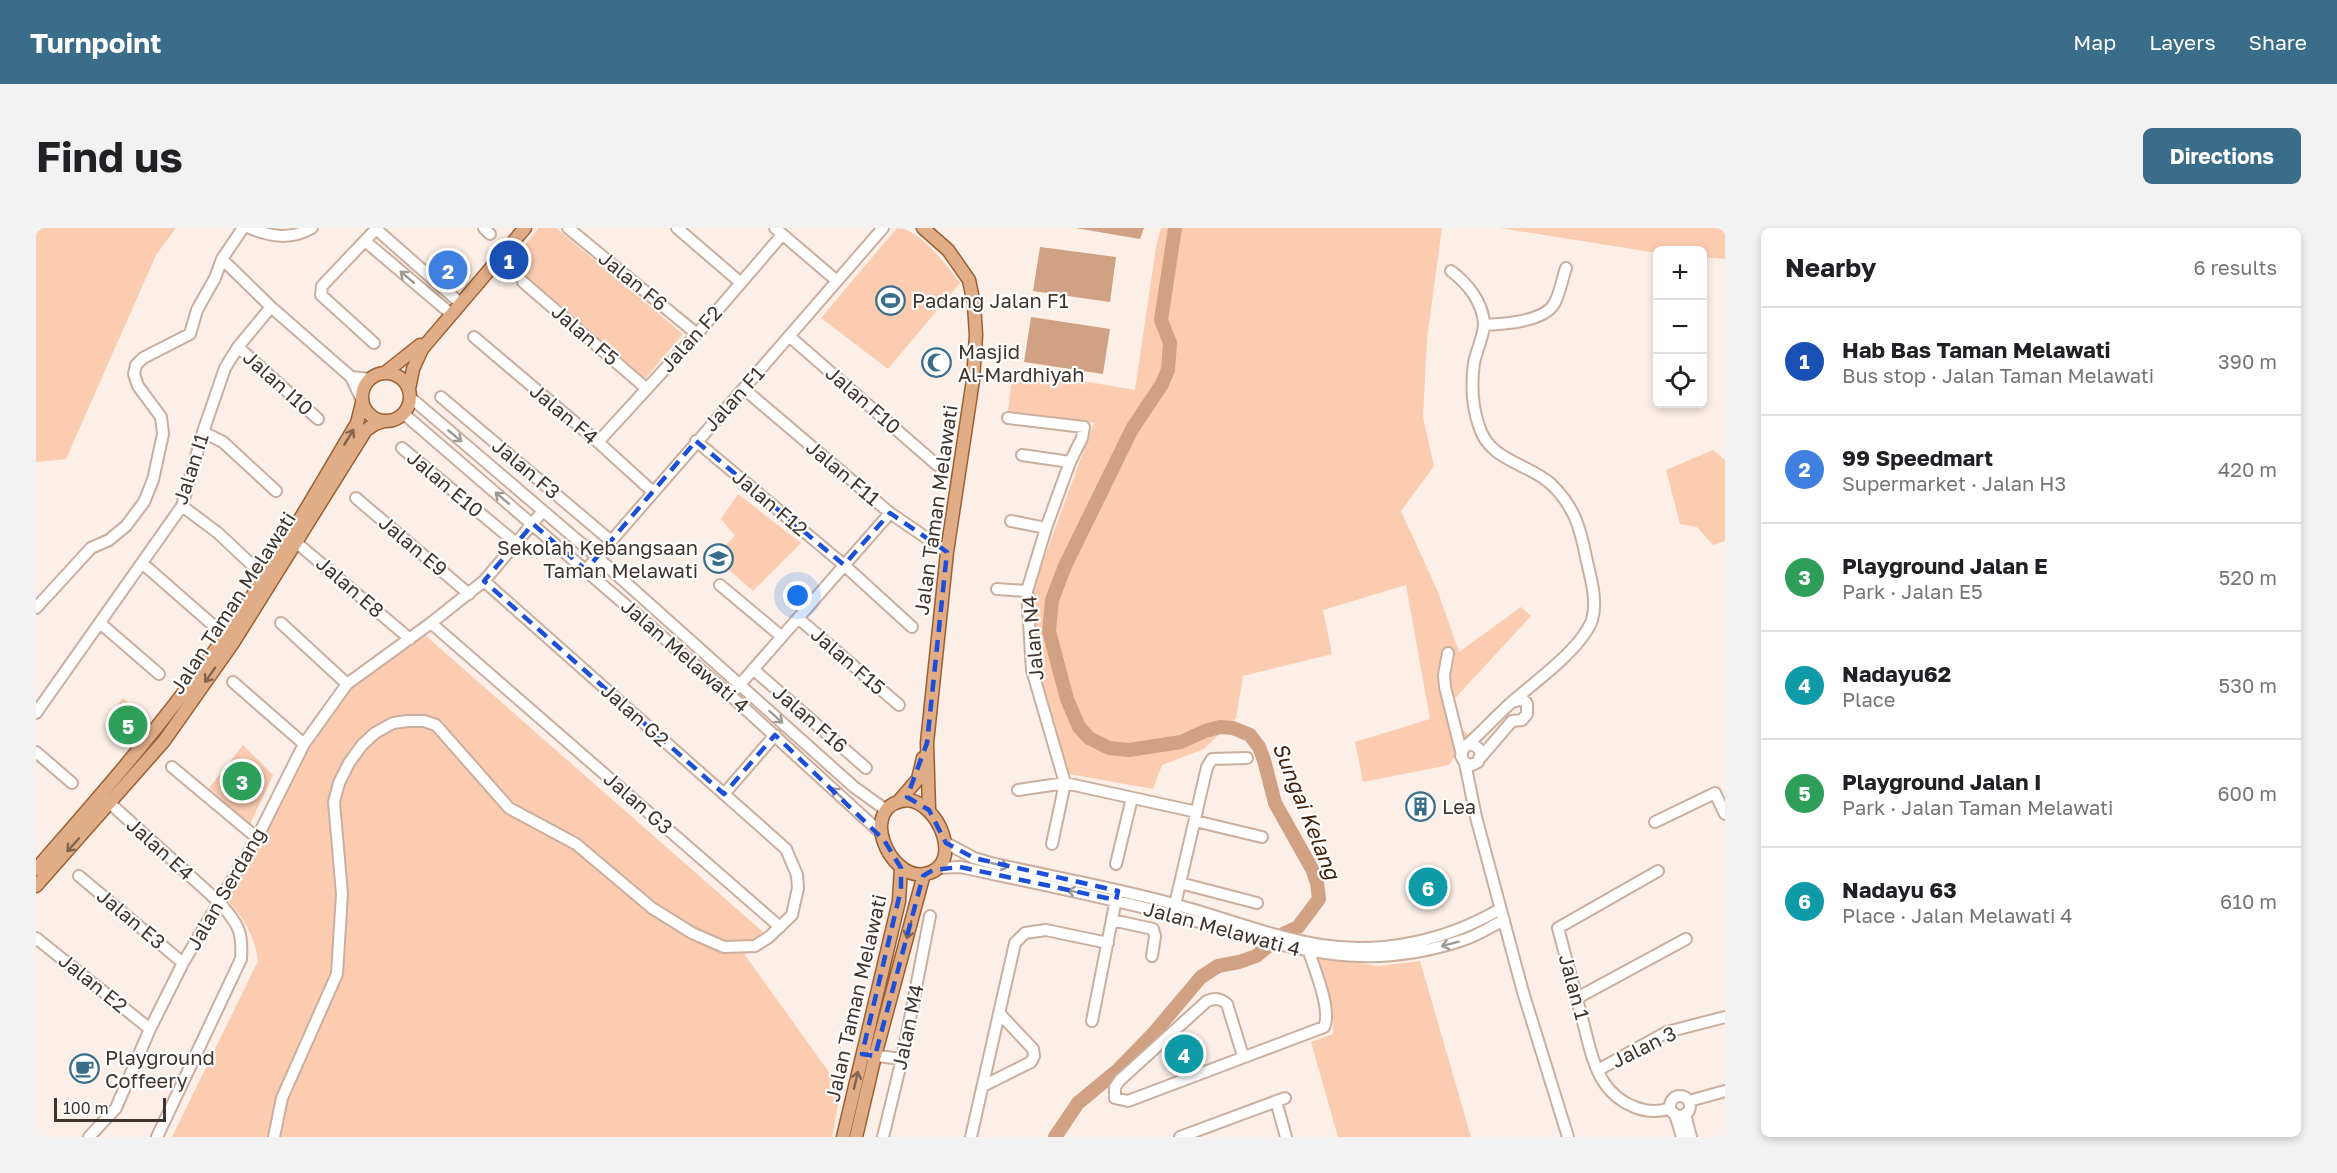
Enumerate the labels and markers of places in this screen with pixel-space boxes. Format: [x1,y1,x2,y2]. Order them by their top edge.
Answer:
pin: 1 [490,237,528,282]
pin: 2 [428,248,468,292]
sports icon: Padang Jalan F1 [875,285,907,317]
place label: Padang Jalan F1 [912,288,1069,312]
place label: Masjid Al-Mardhiyah [958,339,1084,386]
mosque icon: Masjid Al-Mardhiyah [921,347,953,379]
place label: Sekolah Kebangsaan Taman Melawati [497,535,698,582]
school or university icon: Sekolah Kebangsaan Taman Melawati [703,543,735,575]
pin: 5 [108,702,148,748]
pin: 3 [222,758,262,804]
building icon: Lea [1405,791,1437,823]
place label: Lea [1442,794,1476,818]
pin: 6 [1408,864,1448,910]
pin: 4 [1164,1032,1204,1076]
place label: Playground Coffeery [105,1045,215,1092]
cafe icon: Playground Coffeery [68,1053,100,1085]

